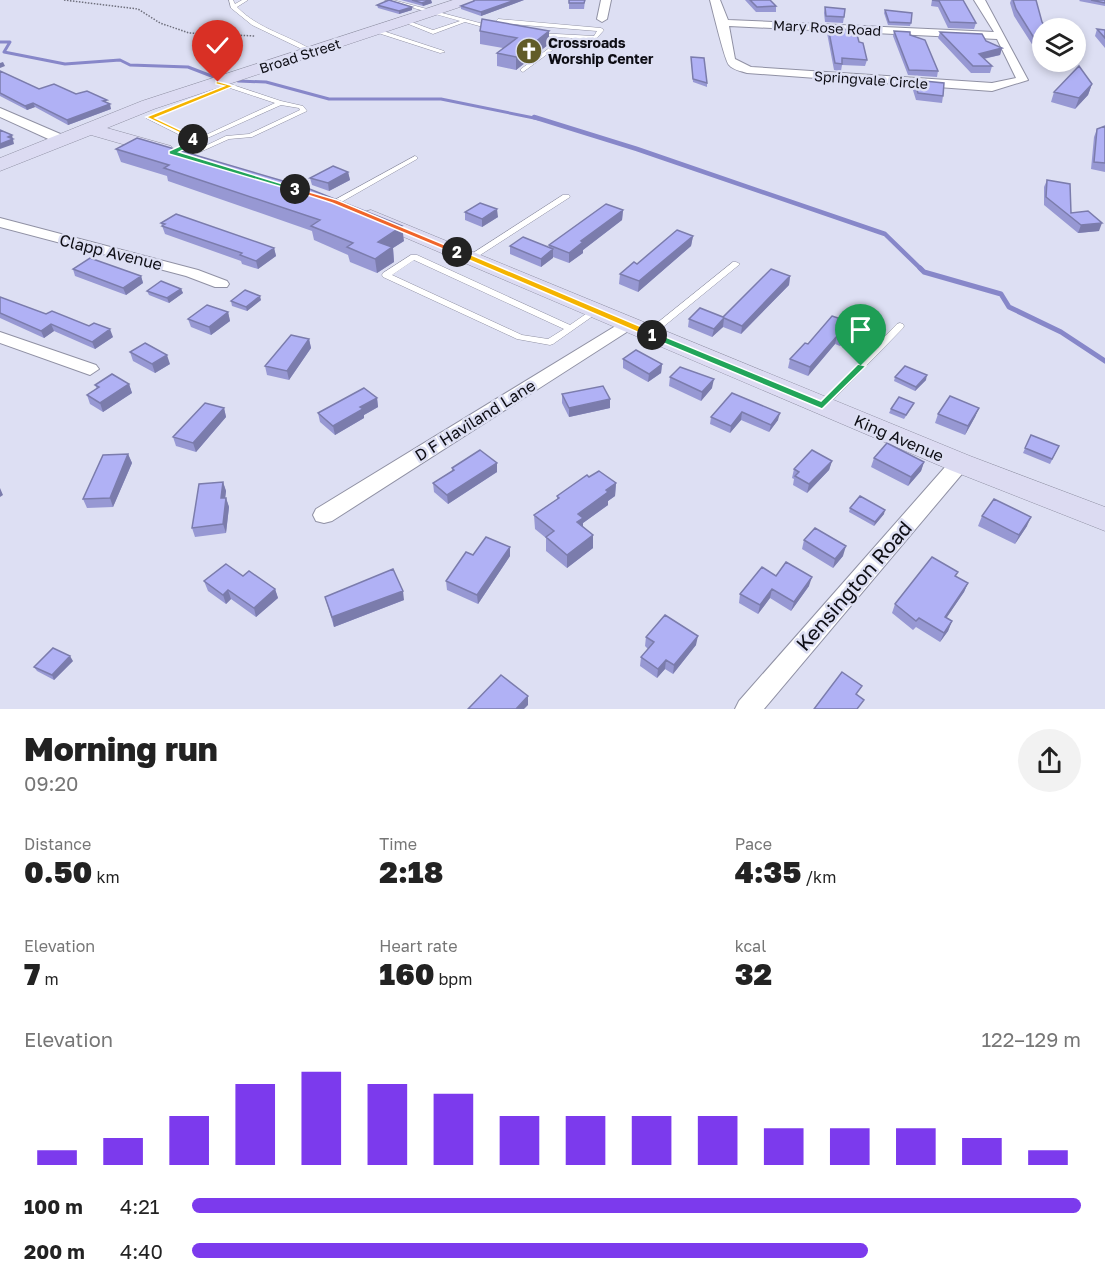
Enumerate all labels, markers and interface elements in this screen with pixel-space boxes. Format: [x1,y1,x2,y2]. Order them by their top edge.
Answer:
street label: Mary Rose Road [773,16,882,39]
map controls [1032,18,1086,72]
button: layers [1032,18,1086,72]
pin [192,20,243,82]
icon: check [201,29,234,62]
street label: Broad Street [257,34,343,77]
place label: Crossroads Worship Center [548,34,654,67]
church icon: Crossroads Worship Center [514,36,544,66]
street label: Springvale Circle [814,67,928,92]
pin: 4 [178,124,208,154]
text: 4 [188,129,198,149]
pin: 3 [280,174,310,204]
text: 3 [290,179,300,199]
street label: Clapp Avenue [58,230,164,274]
pin: 2 [442,237,472,267]
text: 2 [452,242,462,262]
pin [835,304,886,366]
icon: arrive [844,313,877,346]
pin: 1 [637,320,667,350]
text: 1 [648,325,656,345]
street label: D F Haviland Lane [411,375,539,465]
street label: King Avenue [851,410,947,466]
street label: Kensington Road [790,516,916,655]
text: Morning run [24,729,218,768]
button: share [1018,729,1081,792]
text: 09:20 [24,771,79,795]
text: Distance [24,834,91,854]
text: Time [379,834,417,854]
text: Pace [735,834,772,854]
text: 0.50 [24,854,92,890]
text: 2:18 [379,854,443,890]
text: 4:35 [735,854,801,890]
text: km [92,867,120,887]
text: /km [801,867,836,887]
text: Elevation [24,936,95,956]
text: Heart rate [379,936,457,956]
text: kcal [735,936,766,956]
text: 7 [24,956,40,992]
text: 160 [379,956,434,992]
text: 32 [735,956,772,992]
text: m [40,969,59,989]
text: bpm [434,969,472,989]
text: Elevation [24,1027,113,1051]
text: 122–129 m [981,1027,1081,1051]
text: 100 m [24,1194,83,1218]
text: 4:21 [120,1194,160,1218]
text: 200 m [24,1239,85,1263]
text: 4:40 [120,1239,163,1263]

